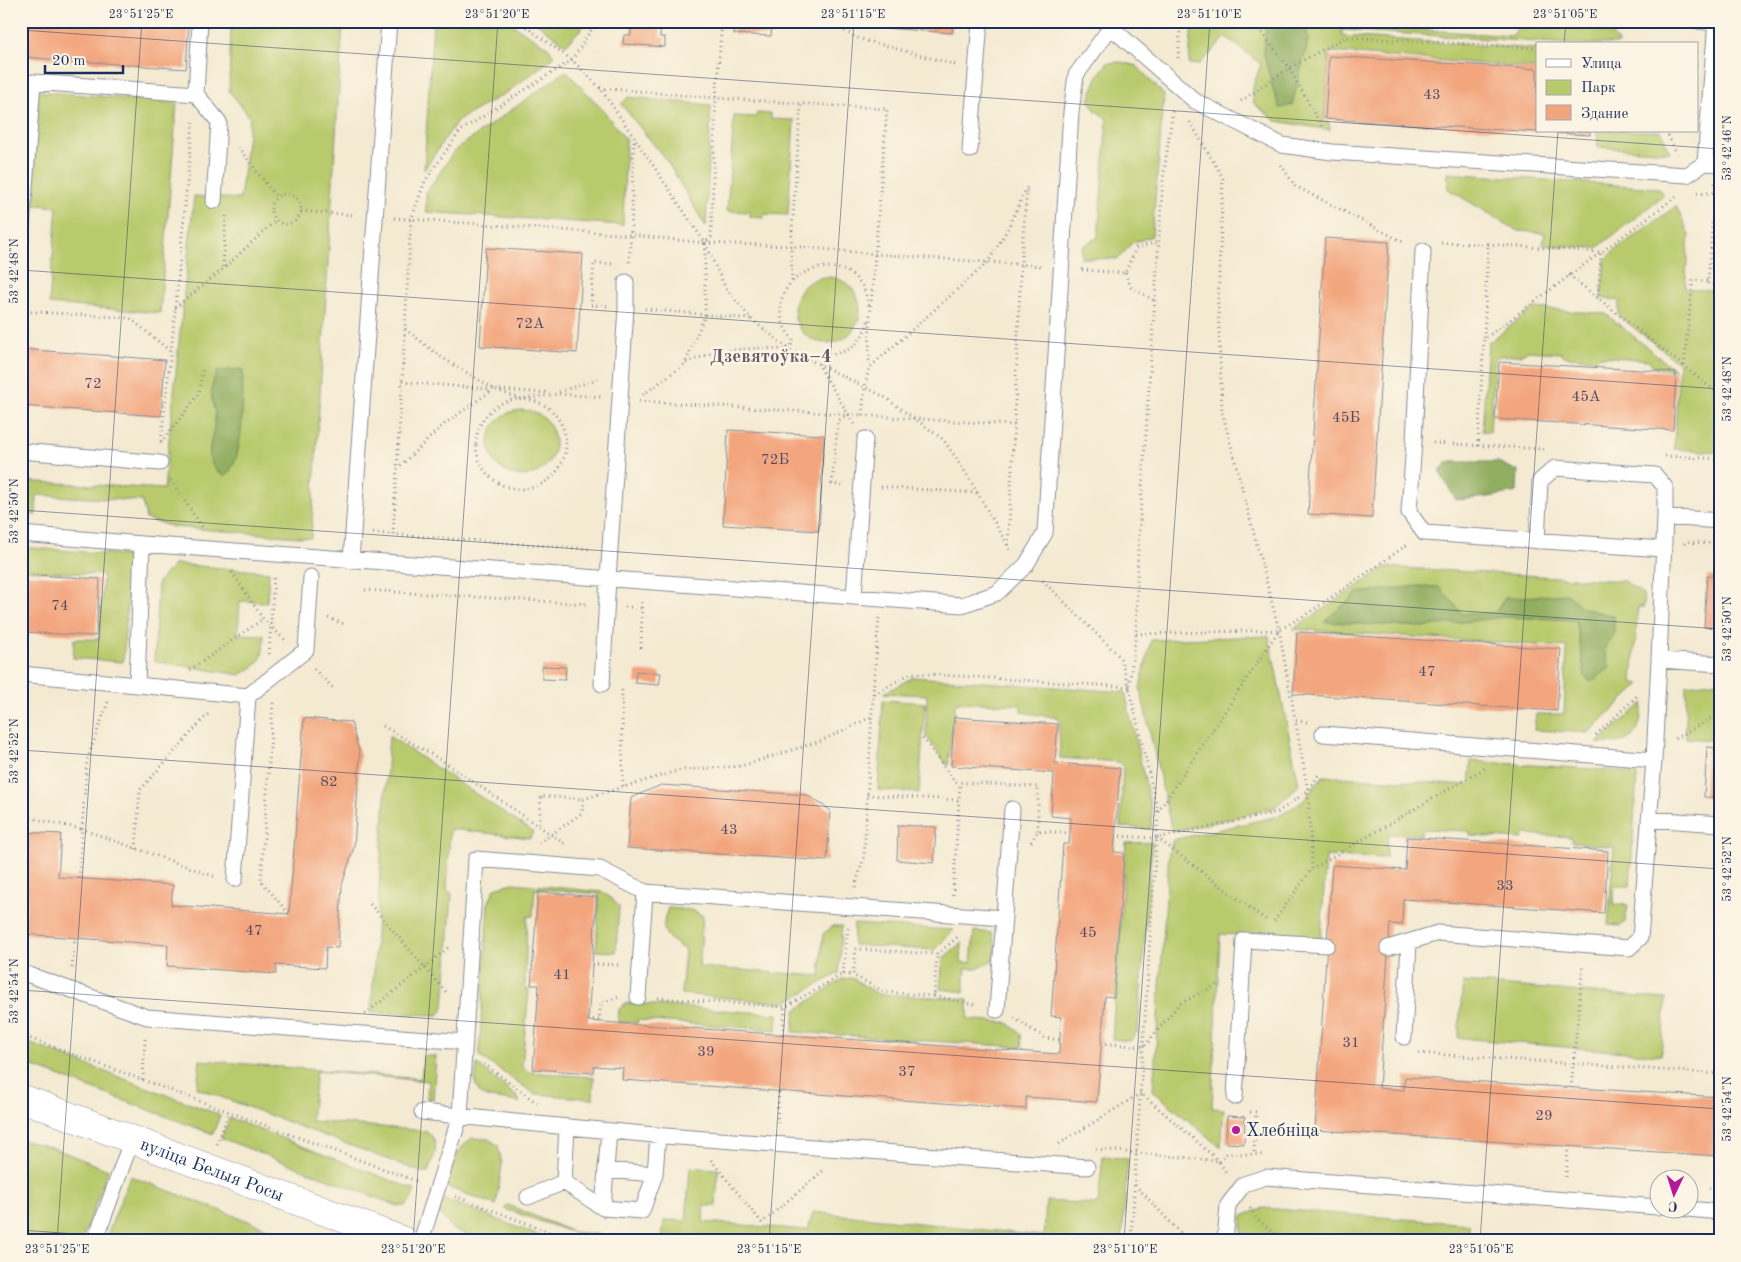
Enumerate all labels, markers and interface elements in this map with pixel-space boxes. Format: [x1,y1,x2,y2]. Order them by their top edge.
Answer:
text: 23°51'25"E [109,8,173,21]
text: 23°51'20"E [465,8,529,21]
text: 23°51'15"E [821,8,885,21]
text: 23°51'10"E [1177,8,1241,21]
text: 23°51'05"E [1533,8,1597,21]
scale bar [45,42,122,74]
legend [1536,42,1698,132]
text: 20 m [52,54,86,69]
text: Улица [1581,57,1622,72]
text: Парк [1581,81,1616,96]
house number: 43 [1423,88,1441,103]
text: Здание [1581,107,1628,122]
text: 53°42'46"N [1721,115,1734,181]
text: 53°42'48"N [8,238,21,304]
house number: 72А [516,317,545,332]
district label: Дзевятоўка–4 [710,348,832,367]
text: 53°42'48"N [1721,356,1734,422]
house number: 72 [84,377,102,392]
house number: 45А [1572,390,1601,405]
house number: 45Б [1332,411,1360,426]
house number: 72Б [761,453,789,468]
text: 53°42'50"N [8,478,21,544]
text: 53°42'50"N [1721,596,1734,662]
house number: 74 [51,599,69,614]
house number: 47 [1418,665,1436,680]
text: 53°42'52"N [8,718,21,784]
house number: 82 [320,775,338,790]
house number: 43 [720,823,738,838]
text: 53°42'52"N [1721,836,1734,902]
house number: 33 [1496,879,1514,894]
house number: 47 [245,924,263,939]
house number: 45 [1079,926,1097,941]
text: 53°42'54"N [8,958,21,1024]
house number: 41 [553,968,571,983]
house number: 31 [1342,1036,1360,1051]
house number: 39 [697,1045,715,1060]
house number: 37 [898,1065,916,1080]
text: 53°42'54"N [1721,1076,1734,1142]
house number: 29 [1535,1109,1553,1124]
place label: Хлебніца [1246,1122,1319,1140]
marker: Хлебніца [1230,1124,1242,1136]
street label: вуліца Белыя Росы [138,1135,286,1205]
north arrow [1648,1170,1698,1220]
text: С [1668,1199,1678,1213]
text: 23°51'25"E [25,1243,89,1256]
text: 23°51'20"E [381,1243,445,1256]
text: 23°51'15"E [737,1243,801,1256]
text: 23°51'10"E [1093,1243,1157,1256]
text: 23°51'05"E [1449,1243,1513,1256]

